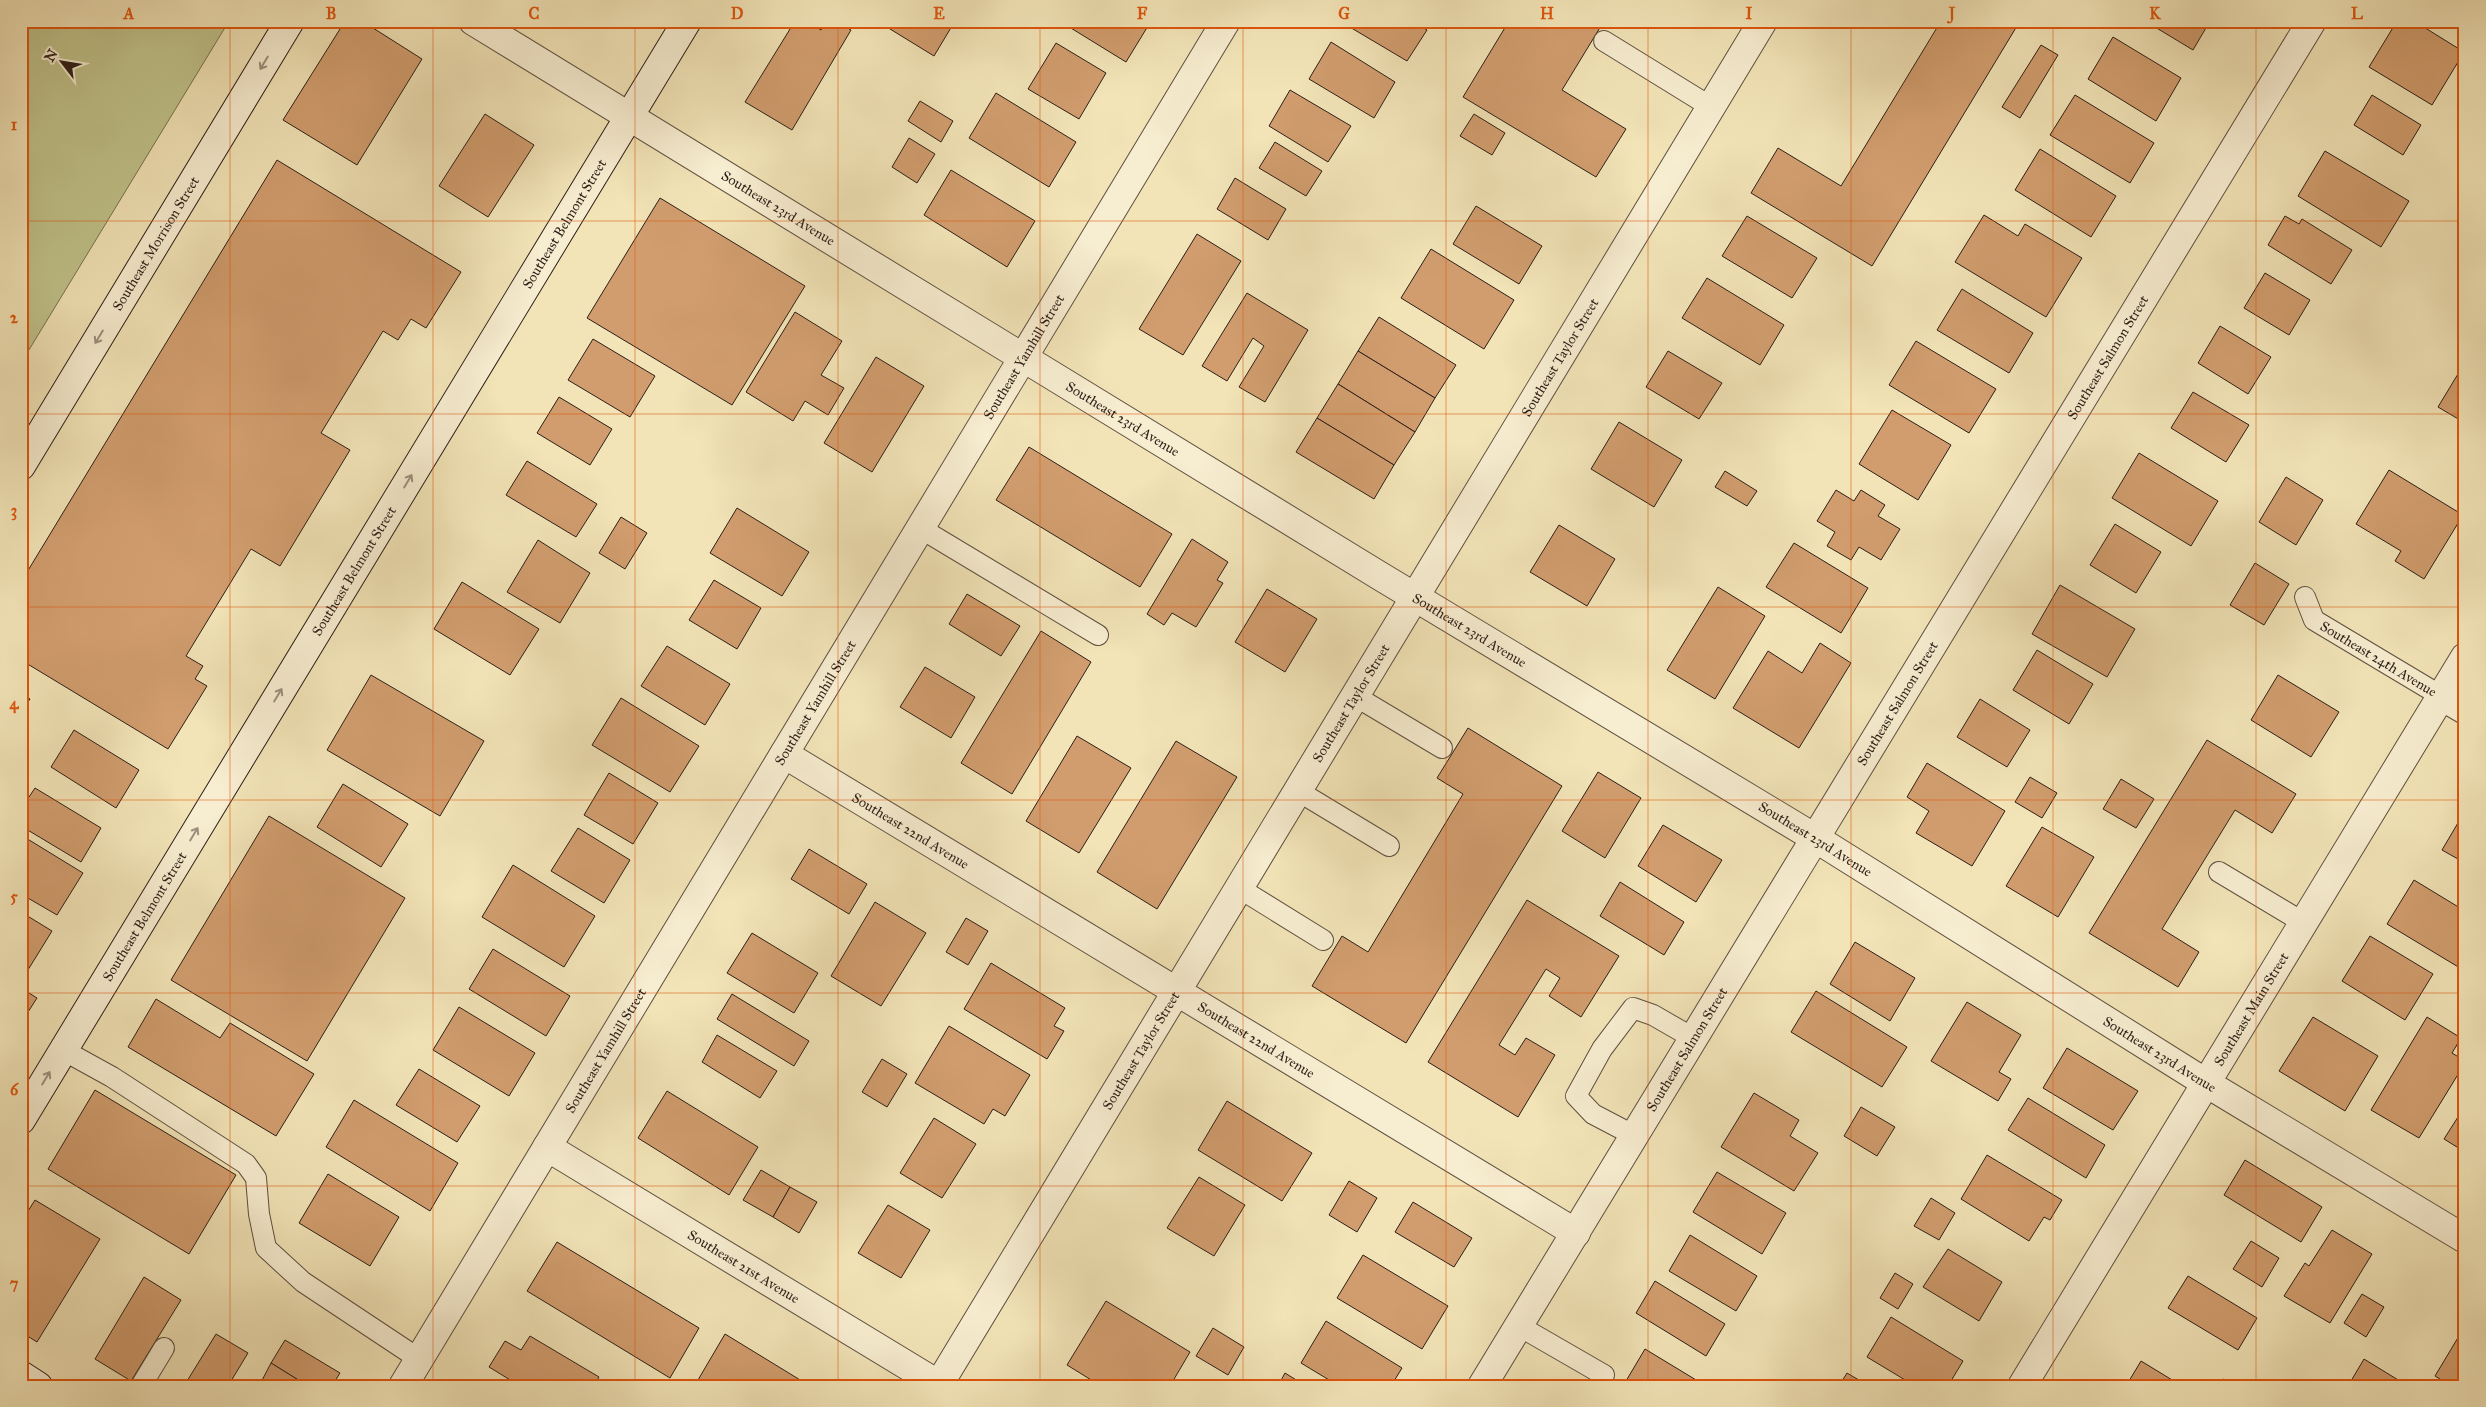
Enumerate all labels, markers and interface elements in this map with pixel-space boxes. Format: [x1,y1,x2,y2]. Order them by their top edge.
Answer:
text: A [123,4,135,23]
text: B [326,4,336,23]
text: C [529,4,540,23]
text: D [731,4,744,23]
text: E [933,4,945,23]
text: F [1137,4,1148,23]
text: G [1338,4,1350,23]
text: H [1540,4,1554,23]
text: I [1746,4,1753,23]
text: J [1947,4,1956,24]
text: K [2149,4,2161,23]
text: L [2351,4,2363,23]
north arrow [38,38,88,88]
text: N [41,46,62,65]
one-way arrow [259,55,269,69]
text: 1 [11,115,18,134]
street label: Southeast Belmont Street [518,156,610,292]
street label: Southeast 23rd Avenue [718,167,838,249]
street label: Southeast Morrison Street [108,173,203,314]
street label: Southeast Yamhill Street [979,291,1068,422]
street label: Southeast Salmon Street [2063,292,2152,422]
street label: Southeast Taylor Street [1517,295,1602,420]
text: 2 [10,308,19,327]
one-way arrow [93,329,103,343]
street label: Southeast 23rd Avenue [1063,378,1183,460]
one-way arrow [404,475,414,489]
text: 3 [11,501,17,521]
street label: Southeast Belmont Street [308,503,399,639]
street label: Southeast 23rd Avenue [1410,589,1530,671]
street label: Southeast 24th Avenue [2317,617,2440,700]
street label: Southeast Yamhill Street [771,637,859,768]
street label: Southeast Salmon Street [1853,638,1941,769]
street label: Southeast Taylor Street [1309,641,1393,765]
one-way arrow [274,689,284,703]
text: 4 [10,694,20,714]
street label: Southeast 22nd Avenue [849,789,972,873]
street label: Southeast 23rd Avenue [1756,798,1876,880]
one-way arrow [190,828,200,842]
street label: Southeast Belmont Street [99,849,190,984]
text: 5 [10,887,18,906]
street label: Southeast Main Street [2210,949,2292,1069]
street label: Southeast Salmon Street [1642,984,1731,1115]
street label: Southeast Yamhill Street [561,985,650,1116]
street label: Southeast Taylor Street [1099,988,1183,1113]
street label: Southeast 22nd Avenue [1195,998,1318,1082]
street label: Southeast 23rd Avenue [2100,1012,2220,1096]
one-way arrow [42,1071,52,1085]
text: 6 [10,1080,19,1099]
street label: Southeast 21st Avenue [685,1226,803,1307]
text: 7 [10,1274,19,1293]

